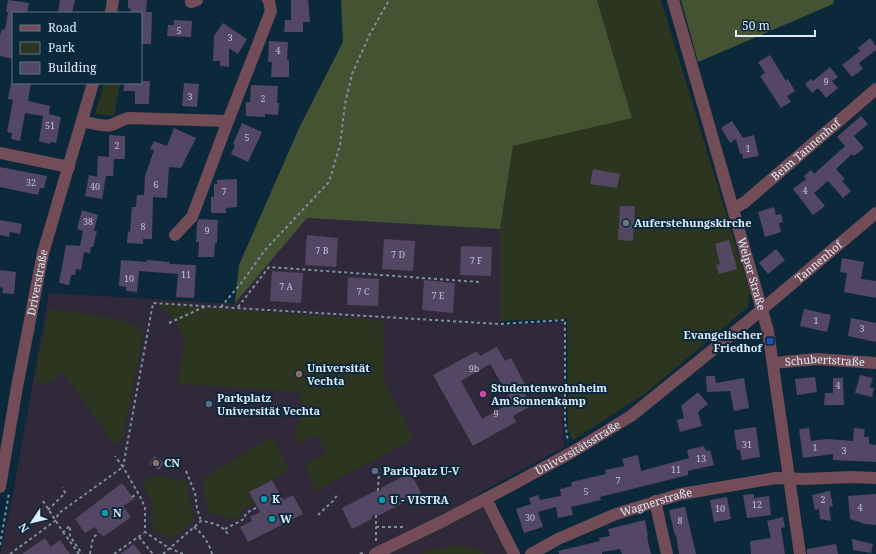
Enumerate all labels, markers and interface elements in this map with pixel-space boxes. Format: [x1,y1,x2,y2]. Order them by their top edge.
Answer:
legend [12,12,142,84]
scale bar [736,12,815,38]
text: 50 m [742,17,770,34]
text: Road [48,19,78,36]
house number: 5 [176,24,182,37]
house number: 3 [227,31,233,44]
text: Park [48,39,76,56]
house number: 4 [275,44,281,57]
text: Building [48,59,97,76]
house number: 9 [823,75,829,88]
house number: 3 [187,90,193,103]
house number: 2 [260,92,266,105]
street label: Beim Tannenhof [767,115,844,183]
house number: 51 [45,119,55,132]
house number: 5 [244,131,250,144]
house number: 2 [114,139,120,152]
house number: 1 [745,142,751,155]
house number: 32 [26,176,36,189]
house number: 6 [153,178,159,191]
house number: 40 [90,180,100,193]
house number: 4 [802,184,808,197]
house number: 7 [221,185,227,198]
house number: 38 [83,215,93,228]
place label: Auferstehungskirche [634,215,751,230]
marker: Auferstehungskirche [621,218,631,228]
house number: 8 [140,220,146,233]
house number: 9 [204,224,210,237]
street label: Welper Straße [735,236,770,312]
street label: Tannenhof [792,236,846,285]
house number: 7 B [315,244,329,257]
street label: Driverstraße [23,247,51,317]
house number: 7 D [391,248,405,261]
house number: 7 F [470,254,482,267]
house number: 11 [181,268,191,281]
house number: 10 [124,272,134,285]
house number: 7 A [279,280,294,293]
house number: 7 C [357,285,370,298]
house number: 7 E [432,289,445,302]
house number: 1 [813,314,819,327]
house number: 3 [859,322,865,335]
place label: Evangelischer Friedhof [684,327,764,355]
marker: Evangelischer Friedhof [765,336,775,346]
street label: Schubertstraße [784,351,865,369]
place label: Universität Vechta [307,360,370,388]
house number: 9b [469,362,480,375]
marker: Universität Vechta [294,369,304,379]
house number: 4 [835,379,841,392]
place label: Studentenwohnheim Am Sonnenkamp [491,380,607,408]
marker: Studentenwohnheim Am Sonnenkamp [478,389,488,399]
place label: Parkplatz Universität Vechta [217,390,321,418]
marker: Parkplatz Universität Vechta [204,399,214,409]
house number: 9 [493,407,499,420]
street label: Universitätsstraße [532,416,623,478]
house number: 31 [742,438,752,451]
house number: 1 [812,441,818,454]
house number: 3 [841,444,847,457]
house number: 13 [696,452,706,465]
place label: CN [164,455,180,470]
marker: CN [151,458,161,468]
place label: Parklpatz U-V [383,463,460,478]
house number: 11 [671,463,681,476]
marker: Parklpatz U-V [370,466,380,476]
house number: 7 [615,474,621,487]
street label: Wagnerstraße [618,484,693,519]
house number: 5 [583,485,589,498]
place label: K [272,491,281,506]
place label: U - VISTRA [390,492,450,507]
house number: 2 [820,493,826,506]
marker: K [259,494,269,504]
marker: U - VISTRA [377,495,387,505]
house number: 12 [752,498,762,511]
house number: 4 [857,501,863,514]
north arrow [12,502,52,542]
house number: 10 [715,502,725,515]
place label: N [113,505,122,520]
marker: N [100,508,110,518]
place label: W [280,511,292,526]
house number: 30 [525,511,535,524]
marker: W [267,514,277,524]
house number: 8 [677,514,683,527]
text: N [15,520,32,536]

